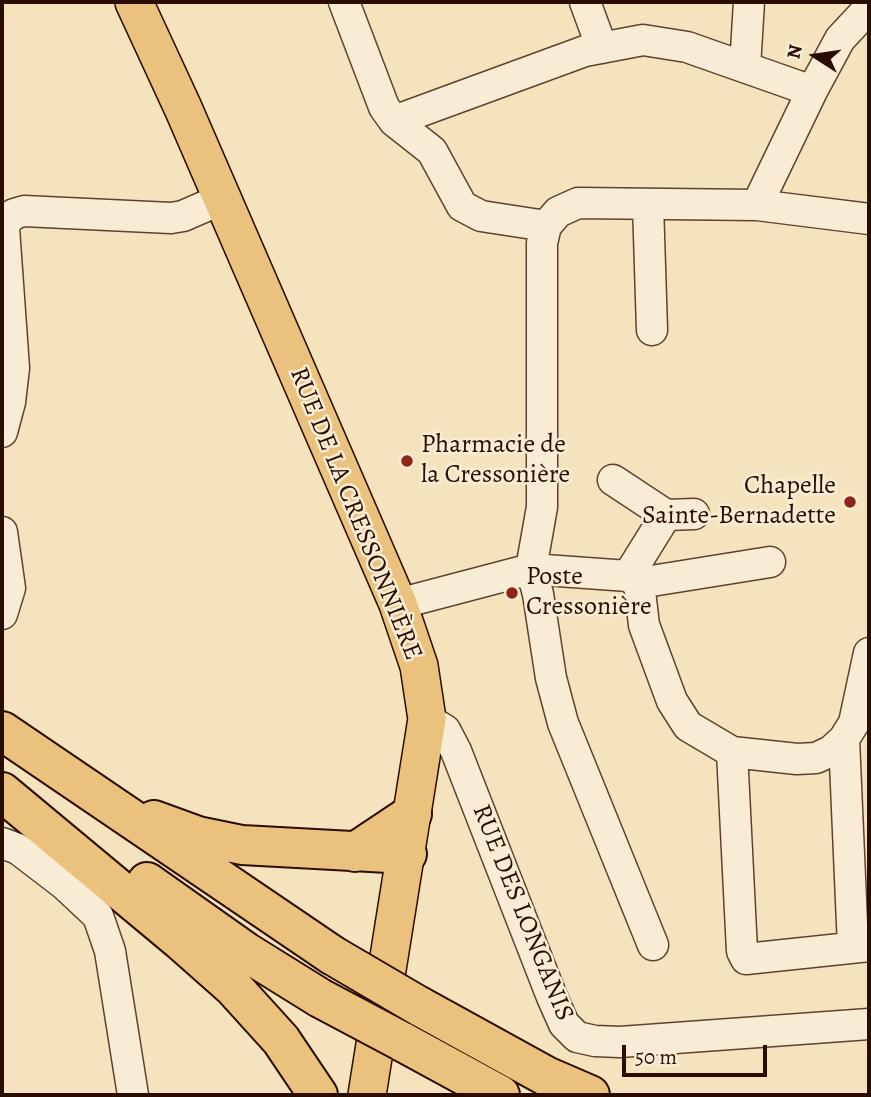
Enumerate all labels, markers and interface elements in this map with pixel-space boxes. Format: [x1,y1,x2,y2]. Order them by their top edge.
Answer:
north arrow [780,21,850,91]
text: N [780,42,809,61]
street label: RUE DE LA CRESSONNIÈRE [282,363,428,665]
place label: Pharmacie de la Cressonière [421,430,570,492]
marker: Pharmacie de la Cressonière [399,453,415,469]
place label: Chapelle Sainte-Bernadette [642,471,836,532]
marker: Chapelle Sainte-Bernadette [842,494,858,510]
place label: Poste Cressonière [526,562,652,624]
marker: Poste Cressonière [504,585,520,601]
street label: RUE DES LONGANIS [464,800,580,1026]
scale bar [626,1030,771,1074]
text: 50 m [635,1043,677,1071]

